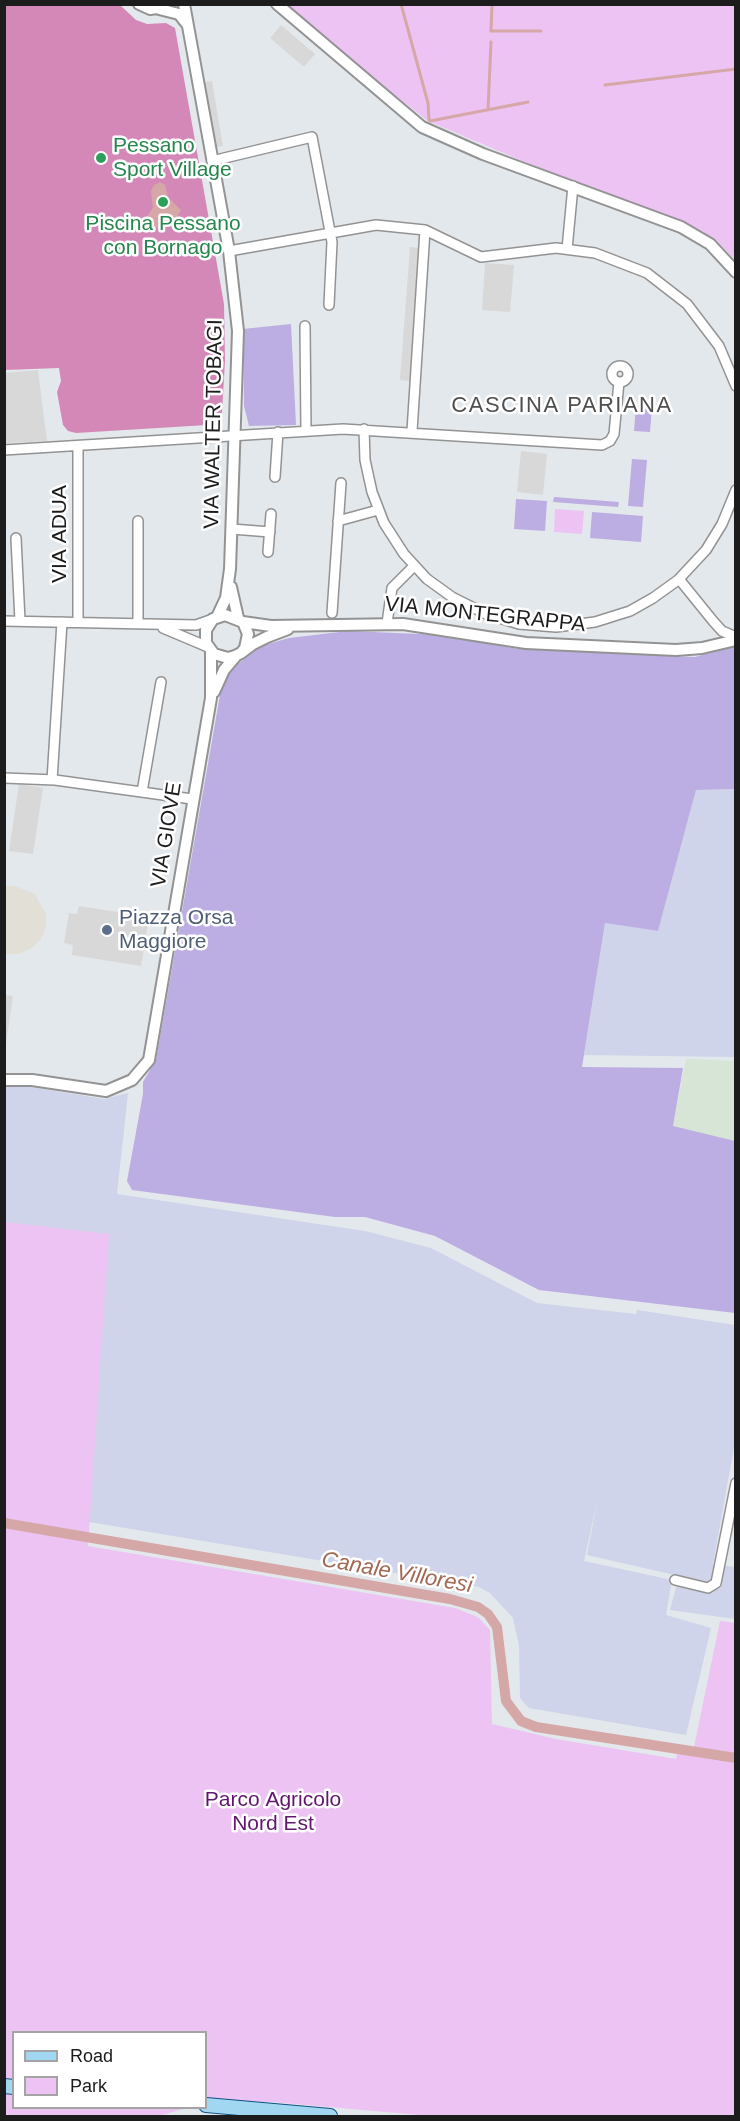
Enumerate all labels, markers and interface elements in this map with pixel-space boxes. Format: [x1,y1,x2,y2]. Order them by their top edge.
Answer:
place label: Pessano Sport Village [113,133,232,183]
marker: Pessano Sport Village [94,151,108,165]
marker: Piscina Pessano con Bornago [156,195,170,209]
place label: Piscina Pessano con Bornago [85,211,241,261]
street label: VIA WALTER TOBAGI [200,319,228,529]
district label: CASCINA PARIANA [451,393,673,419]
street label: VIA ADUA [47,485,73,583]
street label: VIA MONTEGRAPPA [383,592,587,638]
street label: VIA GIOVE [146,781,188,889]
place label: Piazza Orsa Maggiore [119,905,233,955]
marker: Piazza Orsa Maggiore [100,923,114,937]
water label: Canale Villoresi [320,1547,474,1599]
park label: Parco Agricolo Nord Est [205,1787,341,1837]
legend [12,2031,207,2109]
text: Road [70,2046,113,2066]
text: Park [70,2076,107,2096]

